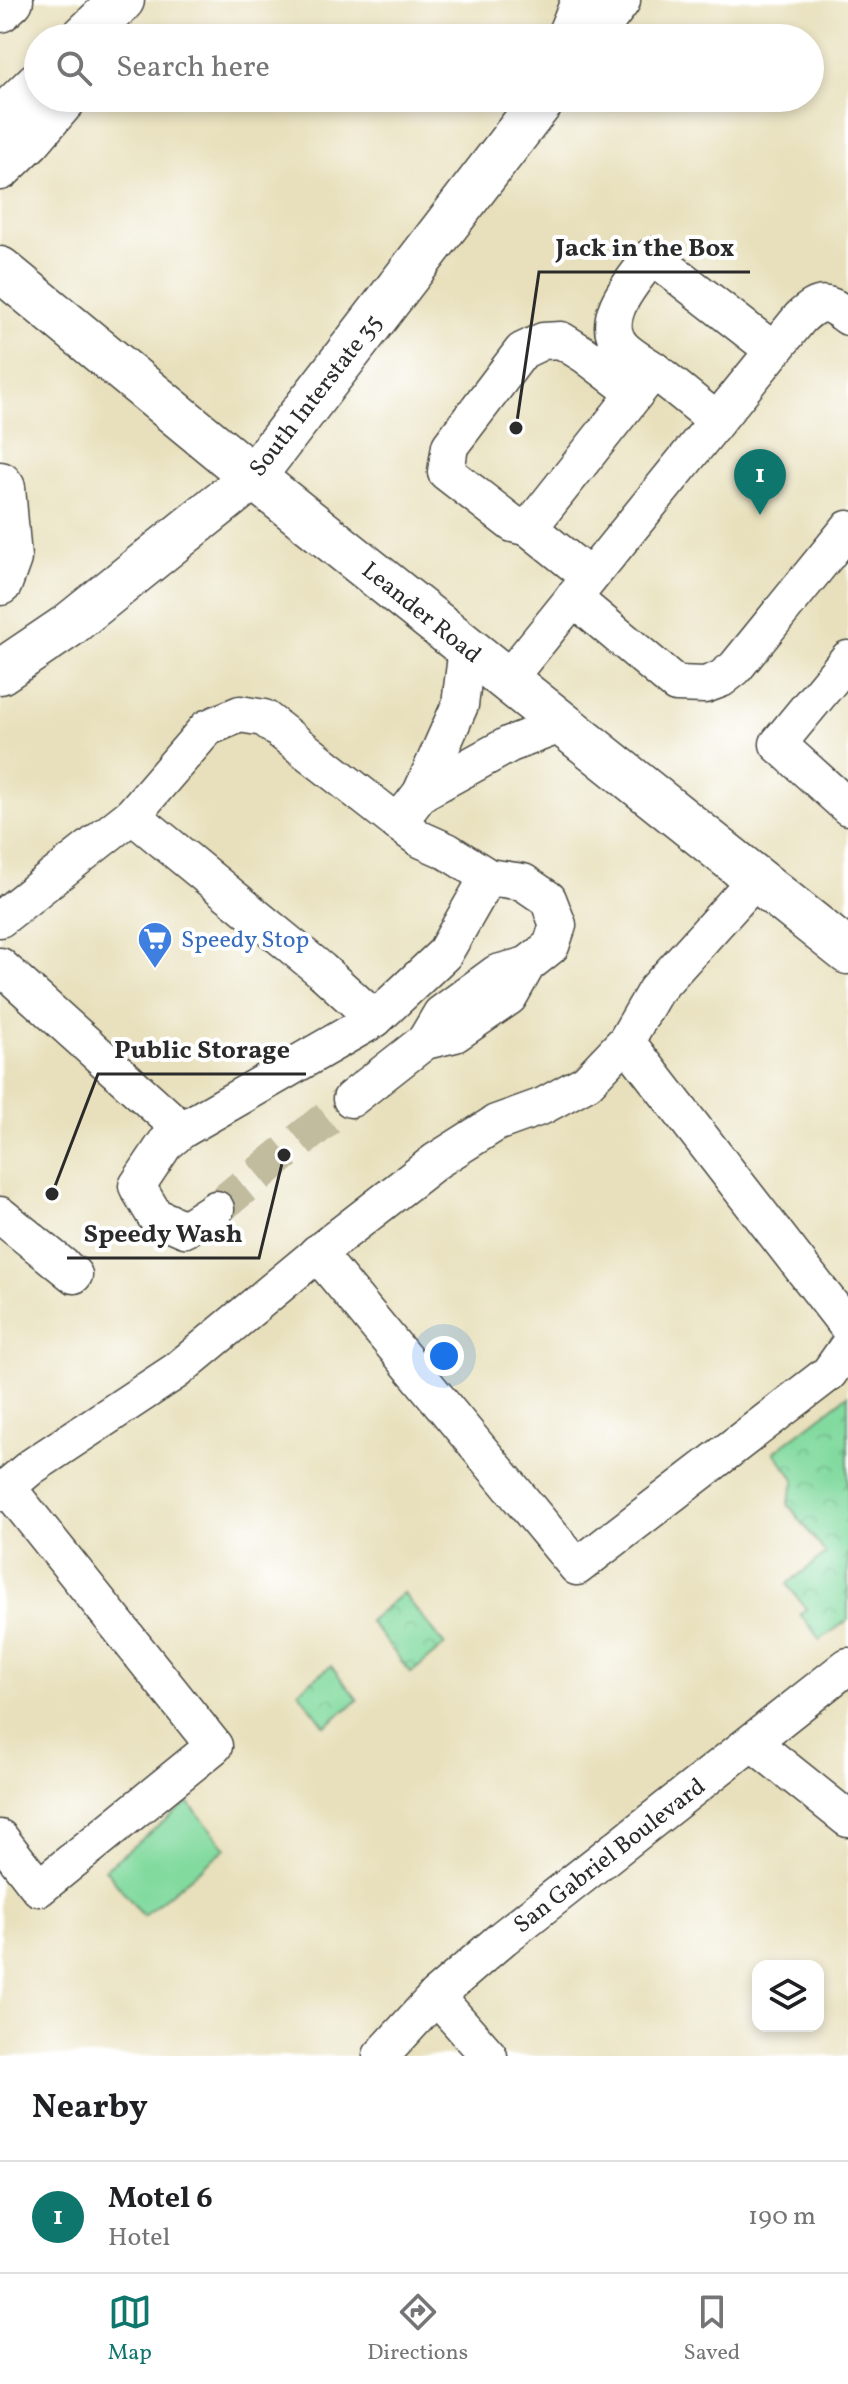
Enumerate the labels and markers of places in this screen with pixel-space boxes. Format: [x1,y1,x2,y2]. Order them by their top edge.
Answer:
callout: Jack in the Box [539,222,750,272]
pin: 1 [734,449,786,515]
supermarket icon: Speedy Stop [136,920,174,970]
place label: Speedy Stop [181,924,309,958]
callout: Public Storage [98,1024,306,1074]
callout: Speedy Wash [67,1208,259,1258]

